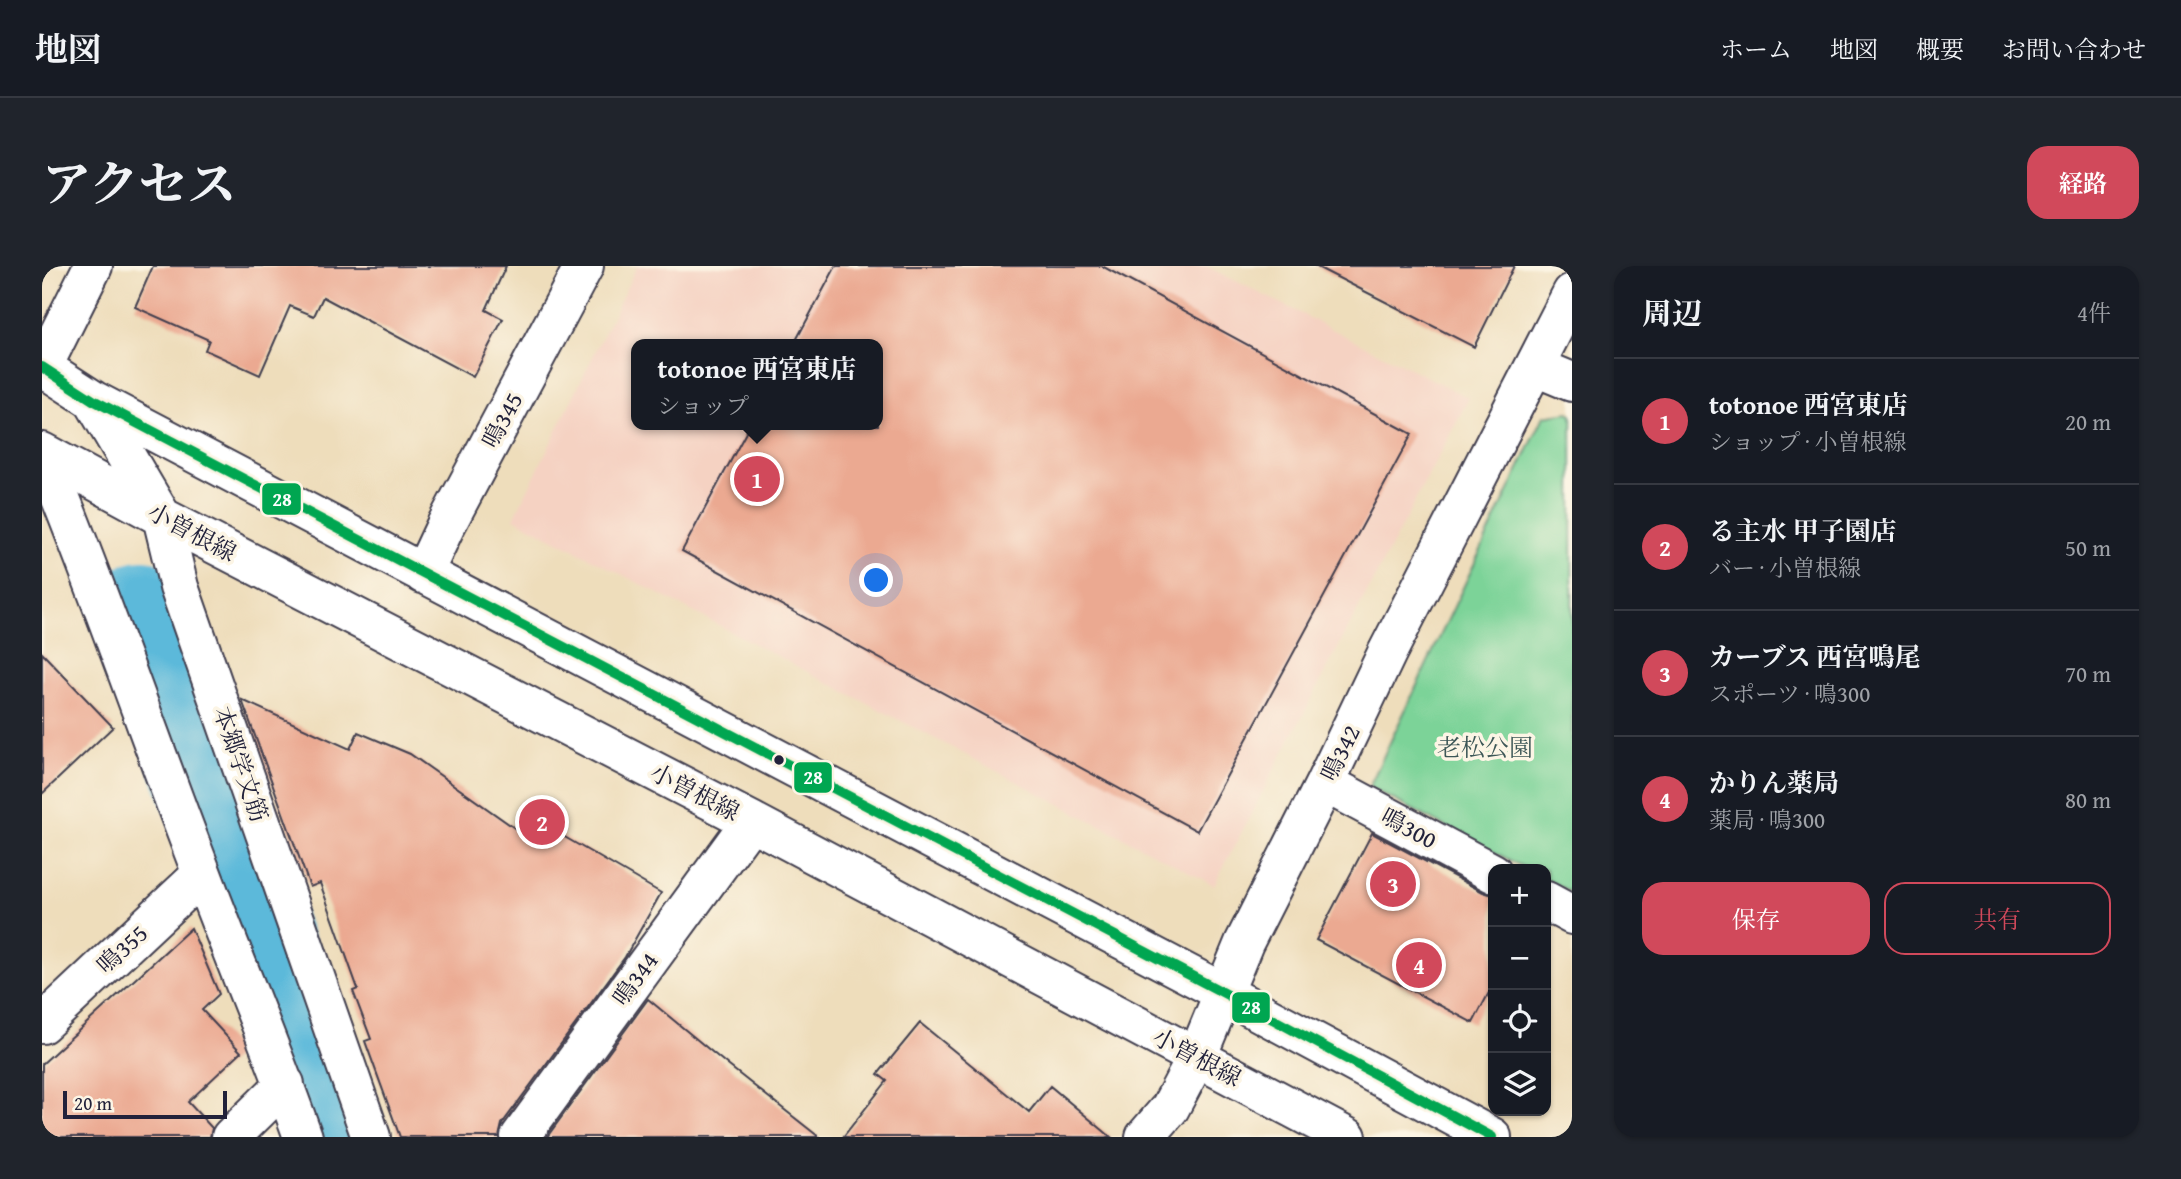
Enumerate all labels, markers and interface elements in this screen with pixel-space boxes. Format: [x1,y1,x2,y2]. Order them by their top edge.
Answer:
text: 地図 [35,25,101,73]
text: ホーム [1720,32,1792,67]
text: 地図 [1830,32,1878,67]
text: 概要 [1916,32,1964,67]
text: お問い合わせ [2002,32,2146,67]
button: 経路 [2027,146,2139,219]
text: アクセス [42,147,237,219]
text: 周辺 [1642,291,1702,335]
text: 4件 [2077,296,2111,329]
popup [631,339,883,430]
text: totonoe 西宮東店 [657,349,857,388]
text: totonoe 西宮東店 [1709,385,1908,424]
street label: 鳴345 [473,386,531,454]
text: ショップ [657,389,749,422]
text: 1 [1659,405,1671,438]
text: 20 m [2065,405,2111,438]
text: ショップ · 小曽根線 [1709,425,1907,458]
pin: 1 [734,453,780,505]
line badge: 28 [261,482,302,516]
text: 28 [272,485,292,513]
street label: 小曽根線 [141,494,243,570]
text: る主水 甲子園店 [1709,511,1897,550]
text: 2 [1659,531,1671,564]
text: 50 m [2065,531,2111,564]
text: バー · 小曽根線 [1709,551,1861,584]
your location [859,563,893,597]
text: カーブス 西宮鳴尾 [1709,637,1920,676]
text: 3 [1659,657,1671,690]
text: 70 m [2065,657,2111,690]
text: スポーツ · 鳴300 [1709,677,1870,710]
street label: 本郷学文筋 [205,702,277,826]
street label: 鳴342 [1311,719,1369,787]
park label: 老松公園 [1437,730,1533,765]
unlabelled marker [772,753,786,767]
street label: 小曽根線 [644,755,746,829]
line badge: 28 [793,761,833,794]
text: 28 [803,763,823,791]
text: かりん薬局 [1709,763,1839,802]
text: 4 [1659,783,1671,816]
text: 80 m [2065,783,2111,816]
pin: 2 [519,796,565,848]
street label: 鳴300 [1375,799,1443,857]
text: 薬局 · 鳴300 [1709,803,1825,836]
pin: 3 [1370,858,1416,910]
map controls [1488,864,1551,1116]
button: + [1488,864,1551,927]
button: 保存 [1642,882,1870,955]
button: 共有 [1884,882,2111,955]
street label: 鳴355 [89,916,155,982]
button: − [1488,927,1551,990]
pin: 4 [1396,939,1442,991]
street label: 鳴344 [604,945,666,1013]
button: locate [1488,990,1551,1053]
line badge: 28 [1231,991,1271,1024]
text: 28 [1241,993,1261,1021]
street label: 小曽根線 [1146,1019,1248,1095]
button: layers [1488,1053,1551,1116]
scale bar [63,1088,228,1120]
text: 20 m [74,1089,112,1117]

